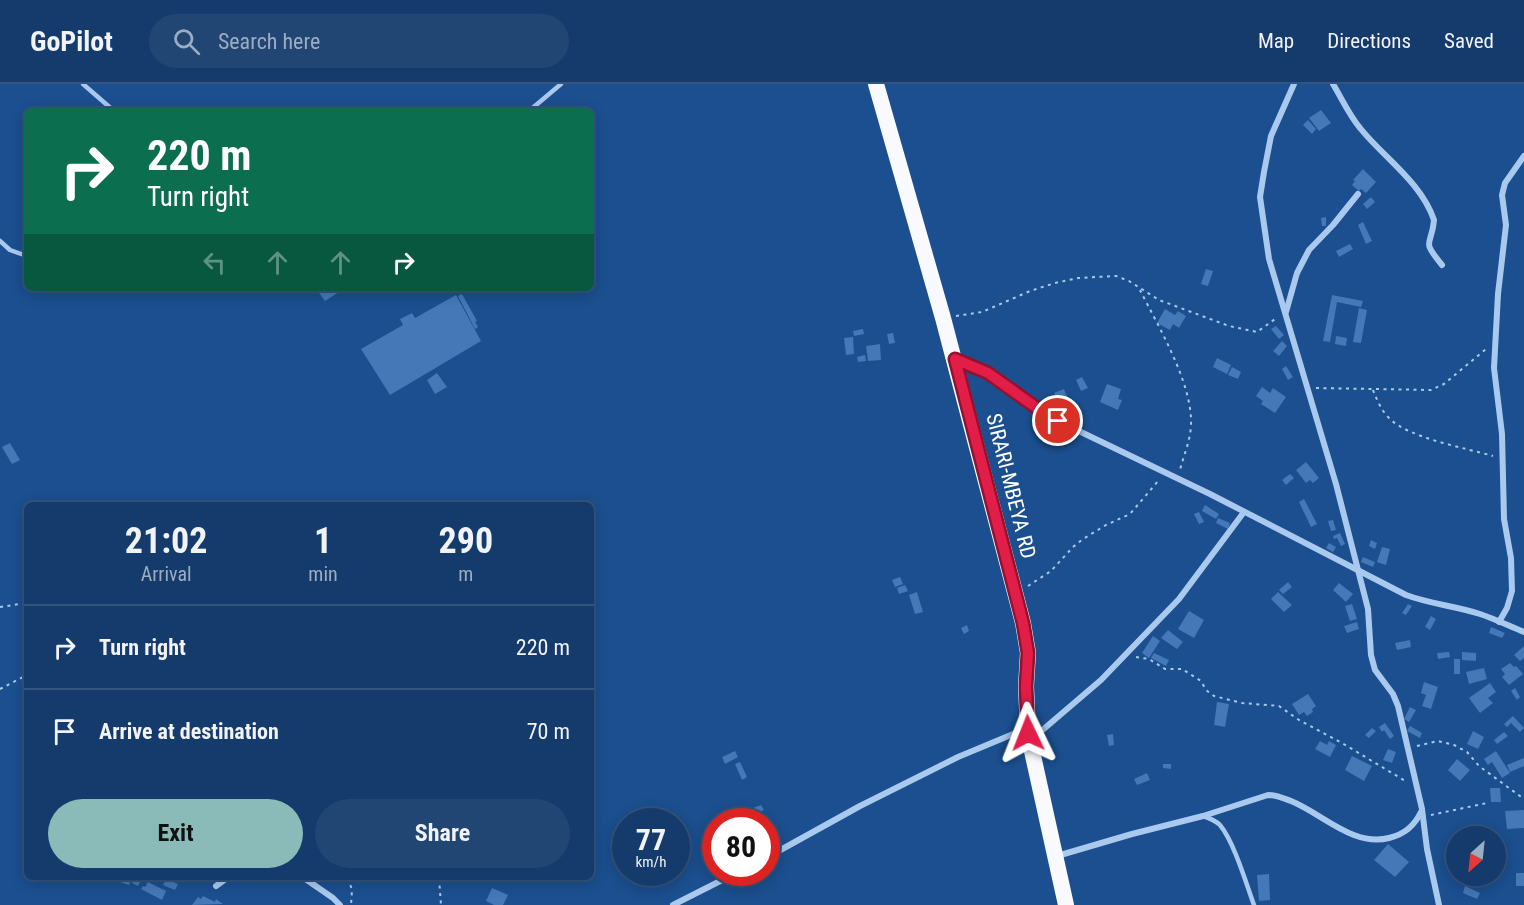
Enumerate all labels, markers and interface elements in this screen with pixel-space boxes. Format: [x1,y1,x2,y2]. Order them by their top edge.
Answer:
search box [149,14,569,68]
text: GoPilot [30,25,113,58]
icon: search [170,25,203,58]
text: Search here [218,29,320,54]
text: Map [1258,29,1294,53]
text: Directions [1327,29,1411,53]
text: Saved [1444,29,1494,53]
text: 220 m [147,131,252,180]
icon: right [48,132,126,210]
text: Turn right [147,181,249,213]
icon: left [198,246,231,279]
icon: ahead [261,246,294,279]
icon: ahead [324,246,357,279]
icon: right [387,246,420,279]
pin [1032,395,1083,446]
icon: arrive [1041,404,1074,437]
street label: SIRARI-MBEYA RD [981,411,1041,561]
text: 21:02 [125,520,207,562]
text: 1 [314,520,332,562]
text: 290 [439,520,493,562]
text: Arrival [141,562,192,586]
text: min [308,562,338,586]
text: m [458,562,473,586]
icon: right [48,631,81,664]
text: Turn right [99,635,186,660]
text: 220 m [516,635,570,660]
position arrow [996,701,1060,765]
icon: arrive [48,715,81,748]
text: Arrive at destination [99,719,279,744]
text: 70 m [527,719,570,744]
button: Exit [48,799,303,868]
button: Share [315,799,570,868]
speed limit sign: 80 [702,808,780,886]
text: 77 [636,822,666,857]
north arrow [1446,826,1506,886]
map controls [1446,826,1506,886]
text: km/h [636,853,666,871]

